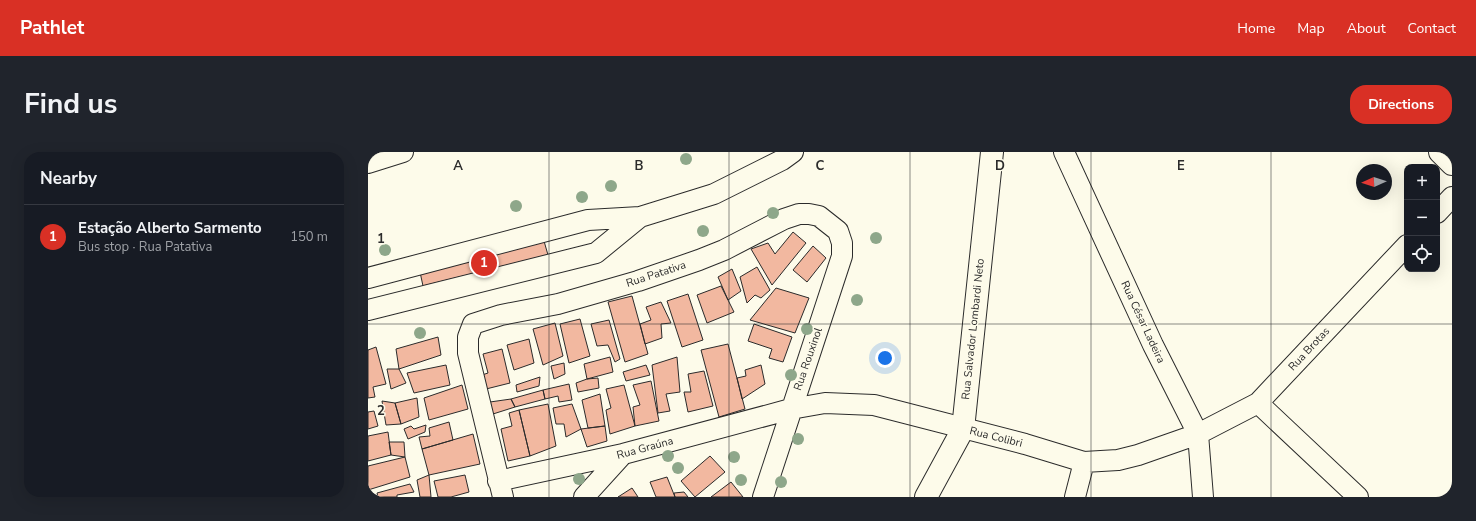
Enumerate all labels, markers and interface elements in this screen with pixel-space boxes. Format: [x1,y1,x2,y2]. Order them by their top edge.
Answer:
text: Pathlet [20,15,84,41]
text: Home [1237,19,1275,38]
text: Map [1297,19,1325,38]
text: About [1347,19,1386,38]
text: Contact [1408,19,1456,38]
text: Find us [24,85,118,123]
button: Directions [1350,85,1452,124]
text: A [453,157,463,175]
text: B [635,157,644,175]
text: C [816,157,825,175]
text: D [995,157,1005,175]
text: E [1177,157,1185,175]
north arrow [1356,164,1392,200]
map controls [1404,164,1440,272]
button: + [1404,164,1440,200]
text: Nearby [40,167,97,190]
button: − [1404,200,1440,236]
text: Estação Alberto Sarmento [78,218,262,238]
text: 1 [49,228,57,246]
text: 150 m [290,228,328,246]
text: 1 [377,230,385,248]
button: locate [1404,236,1440,272]
text: Bus stop · Rua Patativa [78,238,212,256]
pin: 1 [471,248,497,278]
street label: Rua Patativa [624,257,688,291]
street label: Rua Salvador Lombardi Neto [958,258,988,400]
street label: Rua César Ladeira [1117,278,1169,366]
street label: Rua Brotas [1285,324,1333,374]
street label: Rua Rouxinol [790,325,826,392]
your location [875,348,895,368]
text: 2 [377,402,385,420]
street label: Rua Colibri [968,423,1024,451]
street label: Rua Graúna [615,433,675,463]

